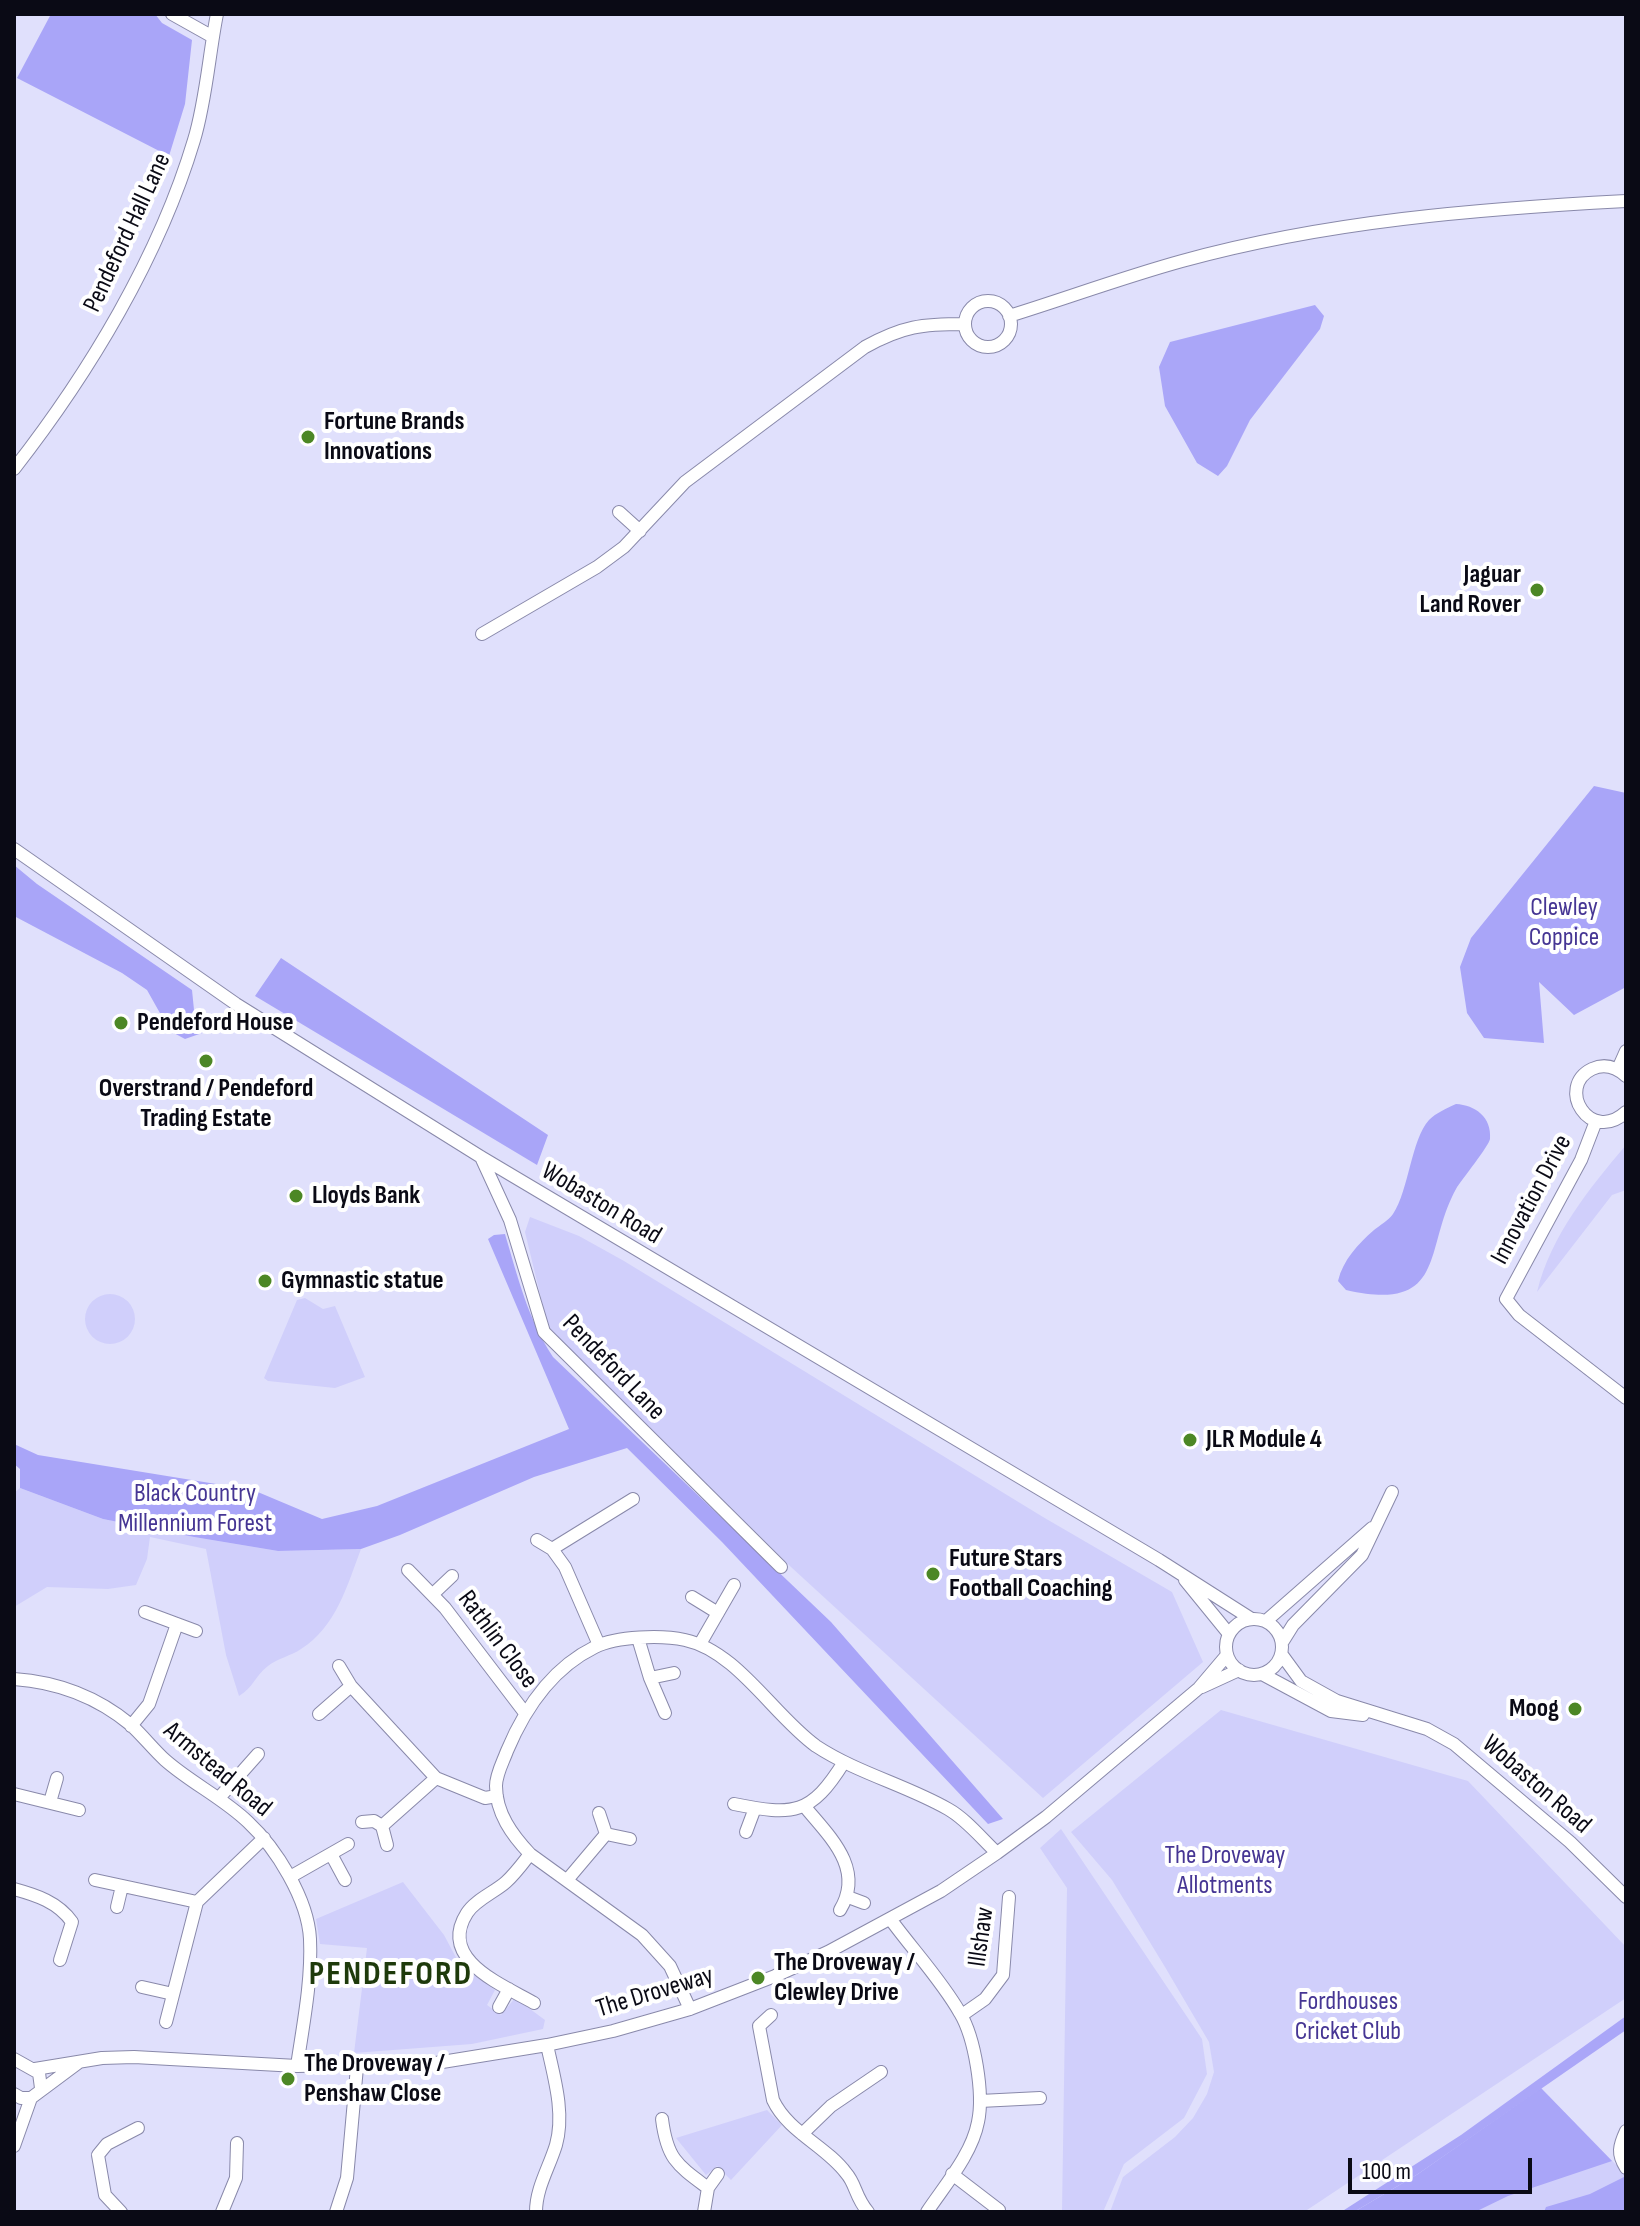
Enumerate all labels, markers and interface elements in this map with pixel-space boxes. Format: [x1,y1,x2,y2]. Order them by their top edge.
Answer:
street label: Pendeford Hall Lane [78,149,178,317]
place label: Fortune Brands Innovations [324,406,464,468]
marker: Fortune Brands Innovations [299,428,317,446]
place label: Jaguar Land Rover [1420,559,1521,620]
marker: Jaguar Land Rover [1528,581,1546,599]
park label: Clewley Coppice [1529,892,1599,954]
place label: Pendeford House [137,1007,294,1039]
marker: Pendeford House [112,1014,130,1032]
marker: Overstrand / Pendeford Trading Estate [197,1052,215,1070]
place label: Overstrand / Pendeford Trading Estate [99,1073,313,1134]
street label: Innovation Drive [1485,1130,1579,1270]
street label: Wobaston Road [535,1156,667,1252]
place label: Lloyds Bank [312,1180,420,1212]
marker: Lloyds Bank [287,1187,305,1205]
place label: Gymnastic statue [281,1265,444,1297]
marker: Gymnastic statue [256,1272,274,1290]
street label: Pendeford Lane [555,1309,671,1427]
place label: JLR Module 4 [1206,1424,1322,1456]
marker: JLR Module 4 [1181,1431,1199,1449]
park label: Black Country Millennium Forest [118,1478,272,1540]
place label: Future Stars Football Coaching [949,1543,1113,1604]
marker: Future Stars Football Coaching [924,1565,942,1583]
street label: Rathlin Close [450,1585,544,1695]
place label: Moog [1509,1693,1559,1725]
marker: Moog [1566,1700,1584,1718]
street label: Armstead Road [157,1716,277,1824]
street label: Wobaston Road [1475,1729,1597,1841]
park label: The Droveway Allotments [1165,1840,1285,1902]
street label: Illshaw [962,1905,1002,1969]
place label: The Droveway / Clewley Drive [774,1947,915,2008]
district label: PENDEFORD [309,1955,473,1995]
street label: The Droveway [593,1960,717,2026]
marker: The Droveway / Clewley Drive [749,1969,767,1987]
park label: Fordhouses Cricket Club [1295,1986,1401,2048]
place label: The Droveway / Penshaw Close [304,2048,445,2110]
marker: The Droveway / Penshaw Close [279,2070,297,2088]
scale bar [1352,2142,1536,2192]
text: 100 m [1362,2157,1411,2186]

